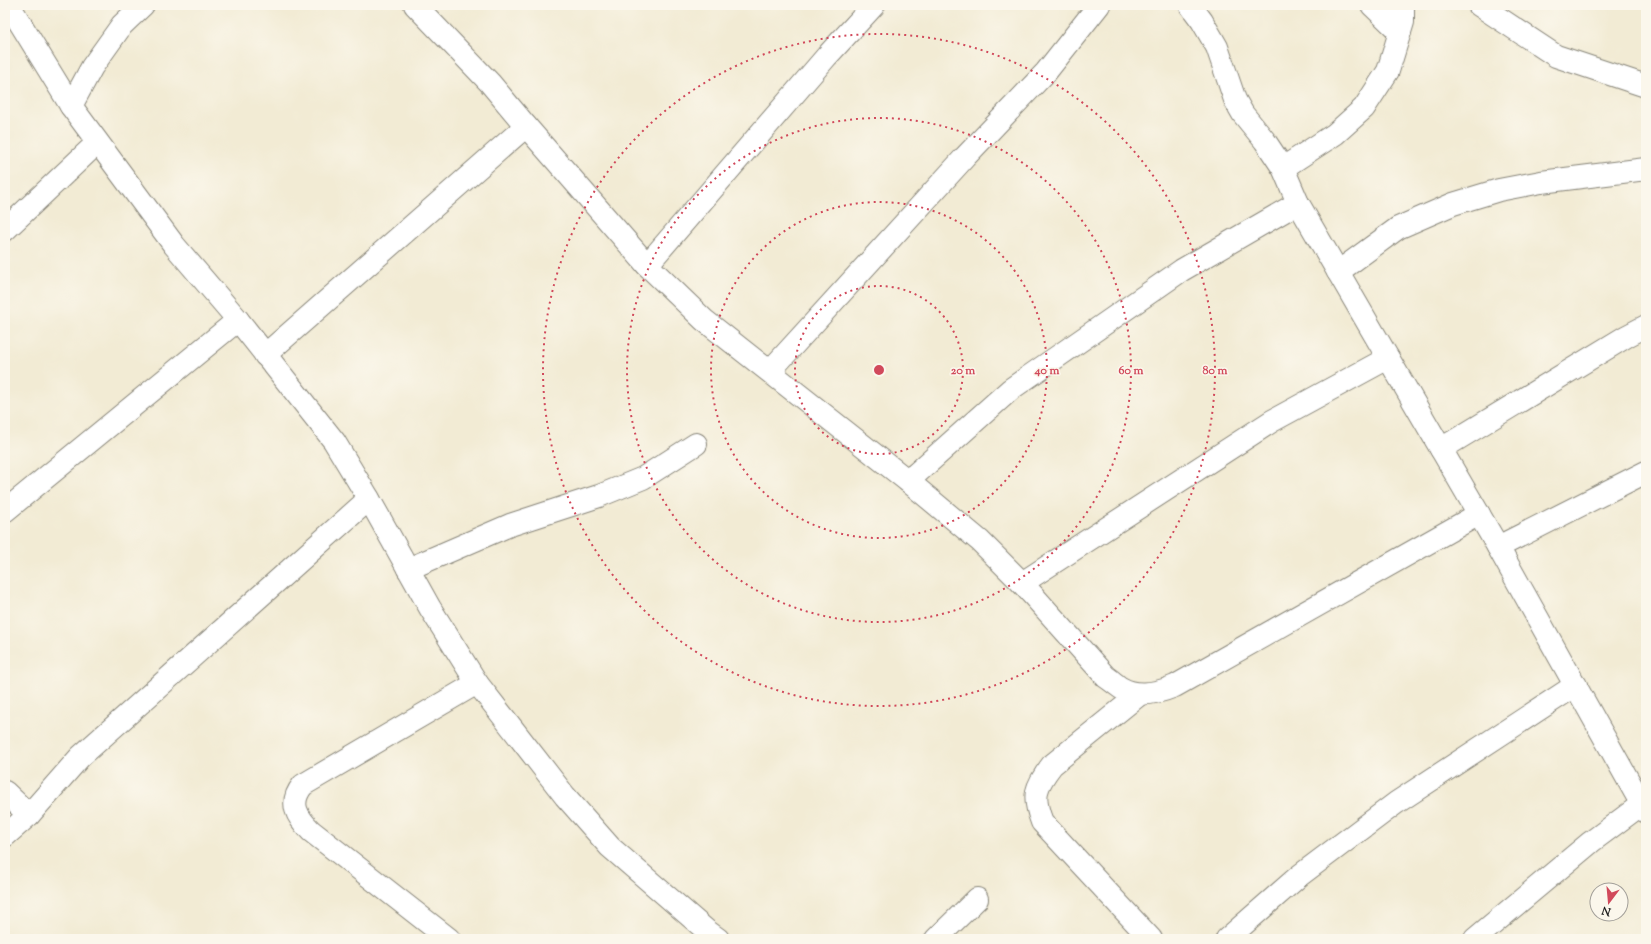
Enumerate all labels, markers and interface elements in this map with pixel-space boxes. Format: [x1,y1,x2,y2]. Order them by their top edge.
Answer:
text: 20 m [951,362,975,380]
text: 40 m [1034,362,1059,380]
text: 60 m [1119,362,1143,380]
text: 80 m [1203,362,1227,380]
centre of rings [872,363,886,377]
north arrow [1589,882,1629,922]
text: N [1600,902,1614,920]

